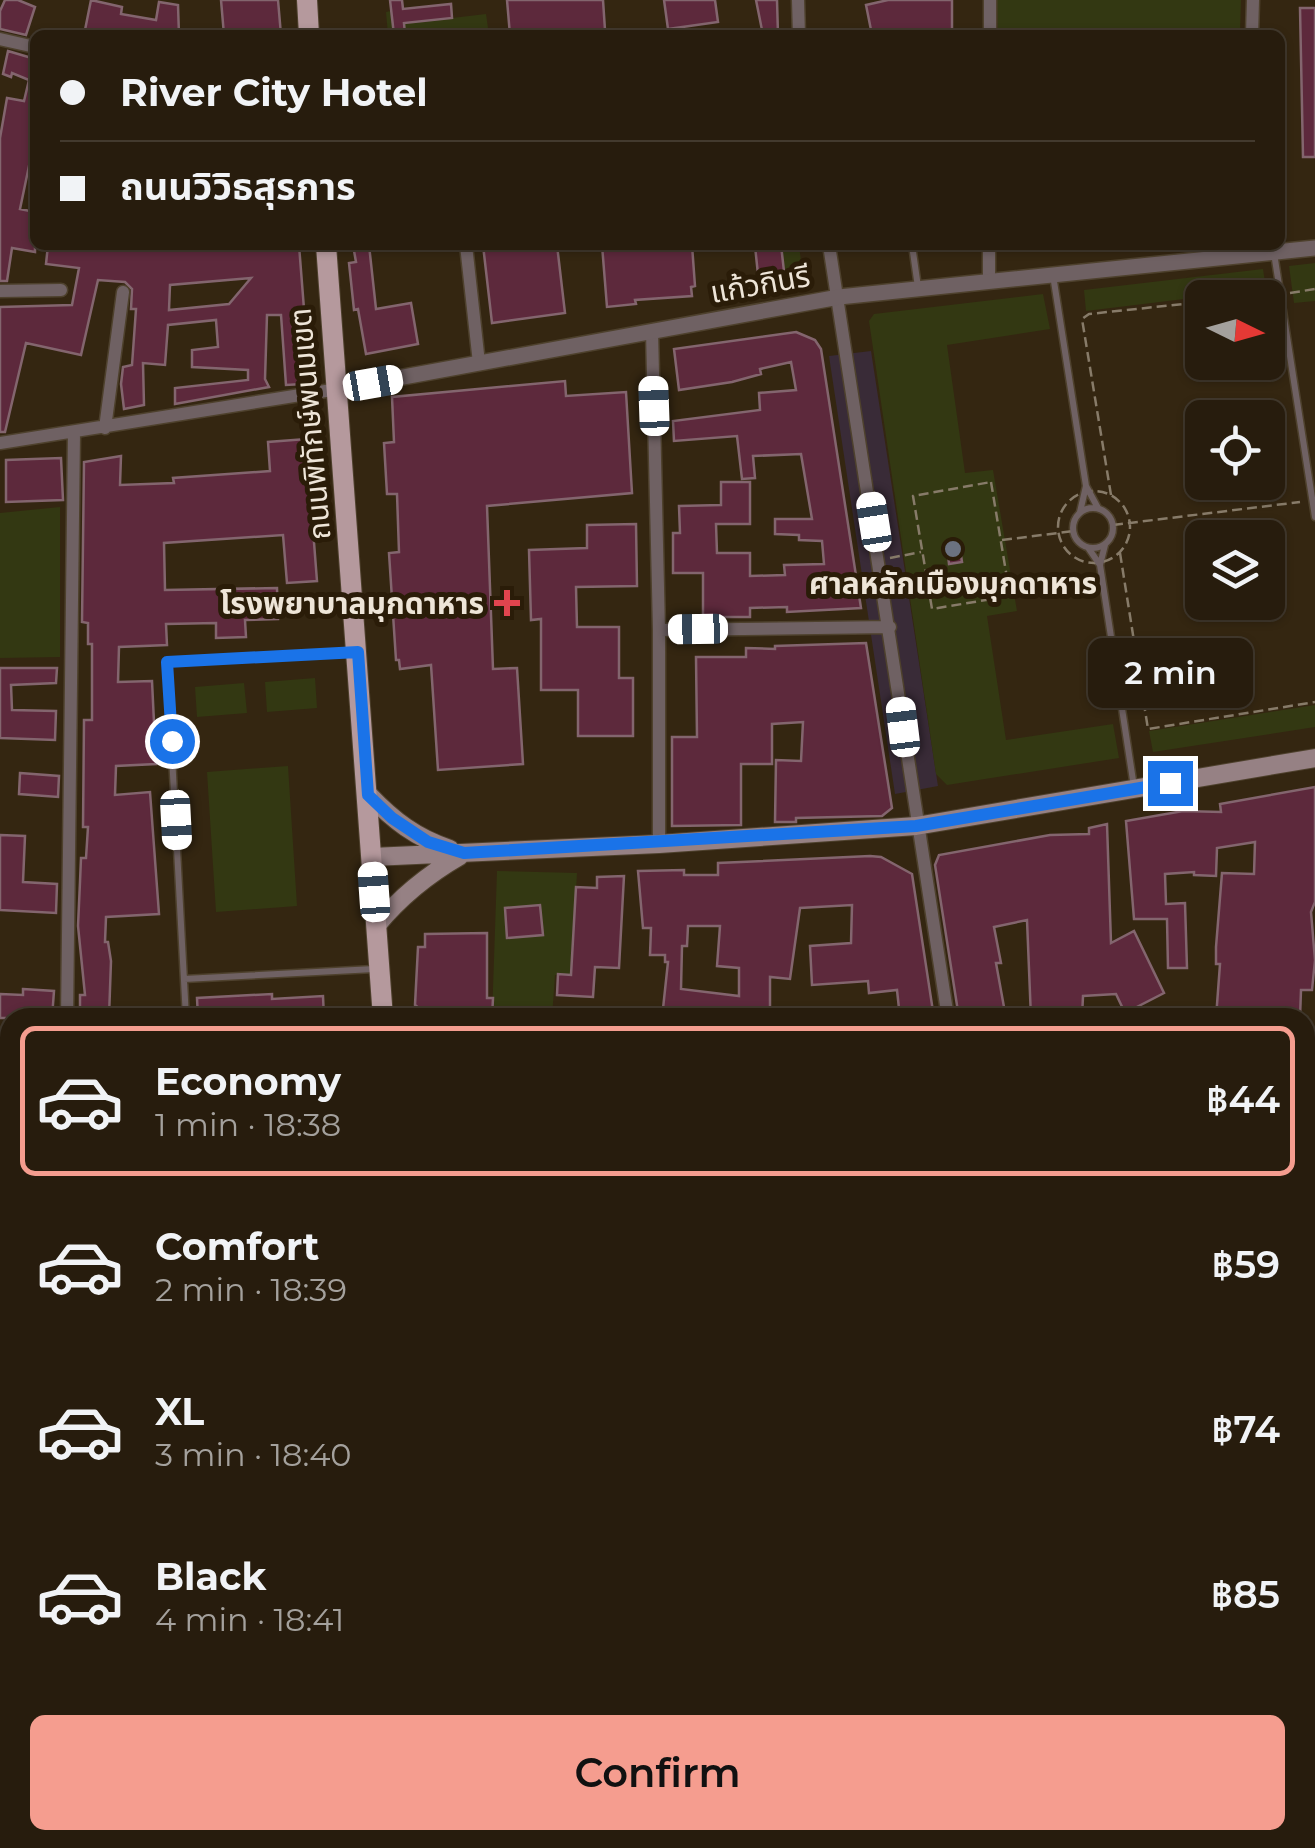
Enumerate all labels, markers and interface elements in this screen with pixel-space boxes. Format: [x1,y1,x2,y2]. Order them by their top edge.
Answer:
text: River City Hotel [120,69,428,116]
text: ถนนวิวิธสุรการ [120,163,356,210]
street label: แก้วกินรี [707,257,813,311]
north arrow [1185,280,1285,380]
map controls [1185,280,1285,620]
street label: ถนนพิทักษ์พนมเขต [281,306,339,542]
car [341,363,405,403]
car [638,375,670,437]
button: locate [1185,400,1285,500]
car [854,490,894,554]
button: layers [1185,520,1285,620]
marker: ศาลหลักเมืองมุกดาหาร [942,538,964,560]
place label: ศาลหลักเมืองมุกดาหาร [809,565,1097,602]
place label: โรงพยาบาลมุกดาหาร [220,585,484,622]
marker: โรงพยาบาลมุกดาหาร [494,590,520,616]
car [668,613,728,645]
callout: 2 min [1088,638,1252,708]
text: 2 min [1124,653,1217,692]
car [884,695,922,759]
route start [150,719,195,764]
route end [1148,761,1193,806]
car [159,789,193,851]
car [357,861,391,923]
icon: car [35,1056,125,1146]
text: Economy [155,1058,341,1105]
text: ฿44 [1206,1076,1280,1123]
text: 1 min · 18:38 [155,1105,341,1144]
icon: car [35,1221,125,1311]
text: Comfort [155,1223,319,1270]
text: ฿59 [1212,1241,1280,1288]
text: 2 min · 18:39 [155,1270,347,1309]
icon: car [35,1386,125,1476]
text: XL [155,1388,204,1435]
text: ฿74 [1211,1406,1280,1453]
text: 3 min · 18:40 [155,1435,352,1474]
icon: car [35,1551,125,1641]
text: Black [155,1553,266,1600]
text: ฿85 [1211,1571,1280,1618]
text: 4 min · 18:41 [155,1600,344,1639]
button: Confirm [30,1715,1285,1830]

